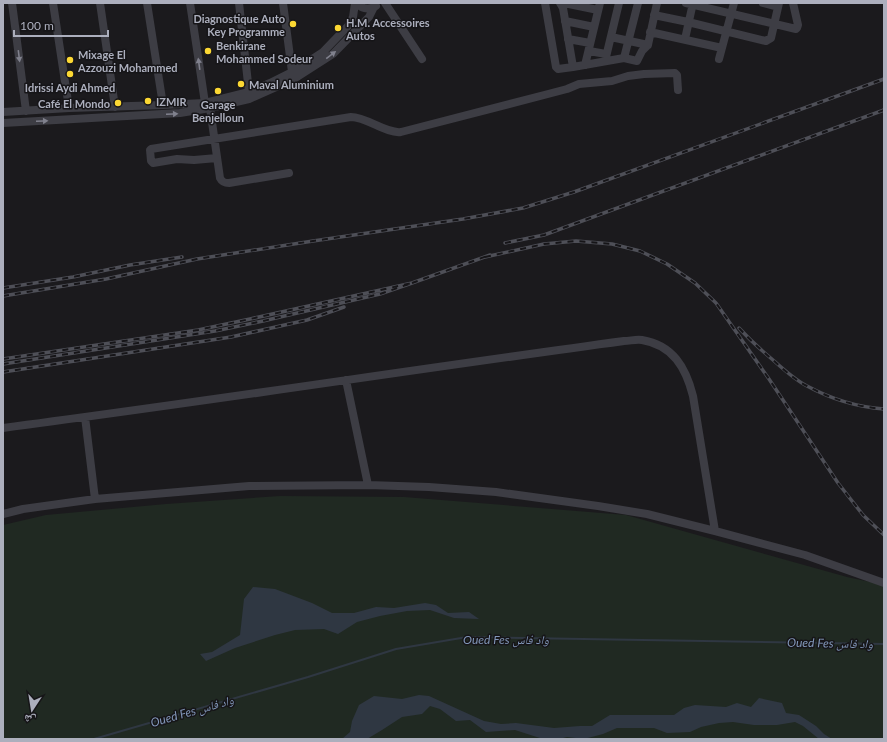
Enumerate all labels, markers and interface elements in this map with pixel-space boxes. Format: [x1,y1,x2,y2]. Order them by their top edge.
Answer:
scale bar [14,12,108,38]
place label: Diagnostique Auto Key Programme [193,12,285,38]
place label: H.M. Accessoires Autos [345,16,430,42]
text: 100 m [20,18,54,33]
marker: Diagnostique Auto Key Programme [288,19,298,29]
marker: H.M. Accessoires Autos [333,23,343,33]
place label: Benkirane Mohammed Sodeur [216,39,313,65]
marker: Benkirane Mohammed Sodeur [203,46,213,56]
place label: Mixage El Azzouzi Mohammed [77,48,178,74]
one-way arrow [16,50,22,62]
one-way arrow [325,51,336,59]
marker: Mixage El Azzouzi Mohammed [65,55,75,65]
one-way arrow [196,58,202,70]
marker: Idrissi Aydi Ahmed [65,69,75,79]
place label: Maval Aluminium [249,78,334,91]
marker: Maval Aluminium [236,79,246,89]
place label: Idrissi Aydi Ahmed [25,81,115,94]
marker: Garage Benjelloun [213,86,223,96]
place label: IZMIR [156,95,188,108]
marker: IZMIR [143,96,153,106]
place label: Café El Mondo [38,97,110,110]
marker: Café El Mondo [113,98,123,108]
place label: Garage Benjelloun [192,98,244,124]
one-way arrow [166,110,178,117]
one-way arrow [36,118,49,124]
water label: Oued Fes واد فاس [463,632,549,648]
water label: Oued Fes واد فاس [787,635,873,652]
north arrow [12,690,52,730]
water label: Oued Fes واد فاس [149,692,236,731]
text: ش [22,711,37,728]

